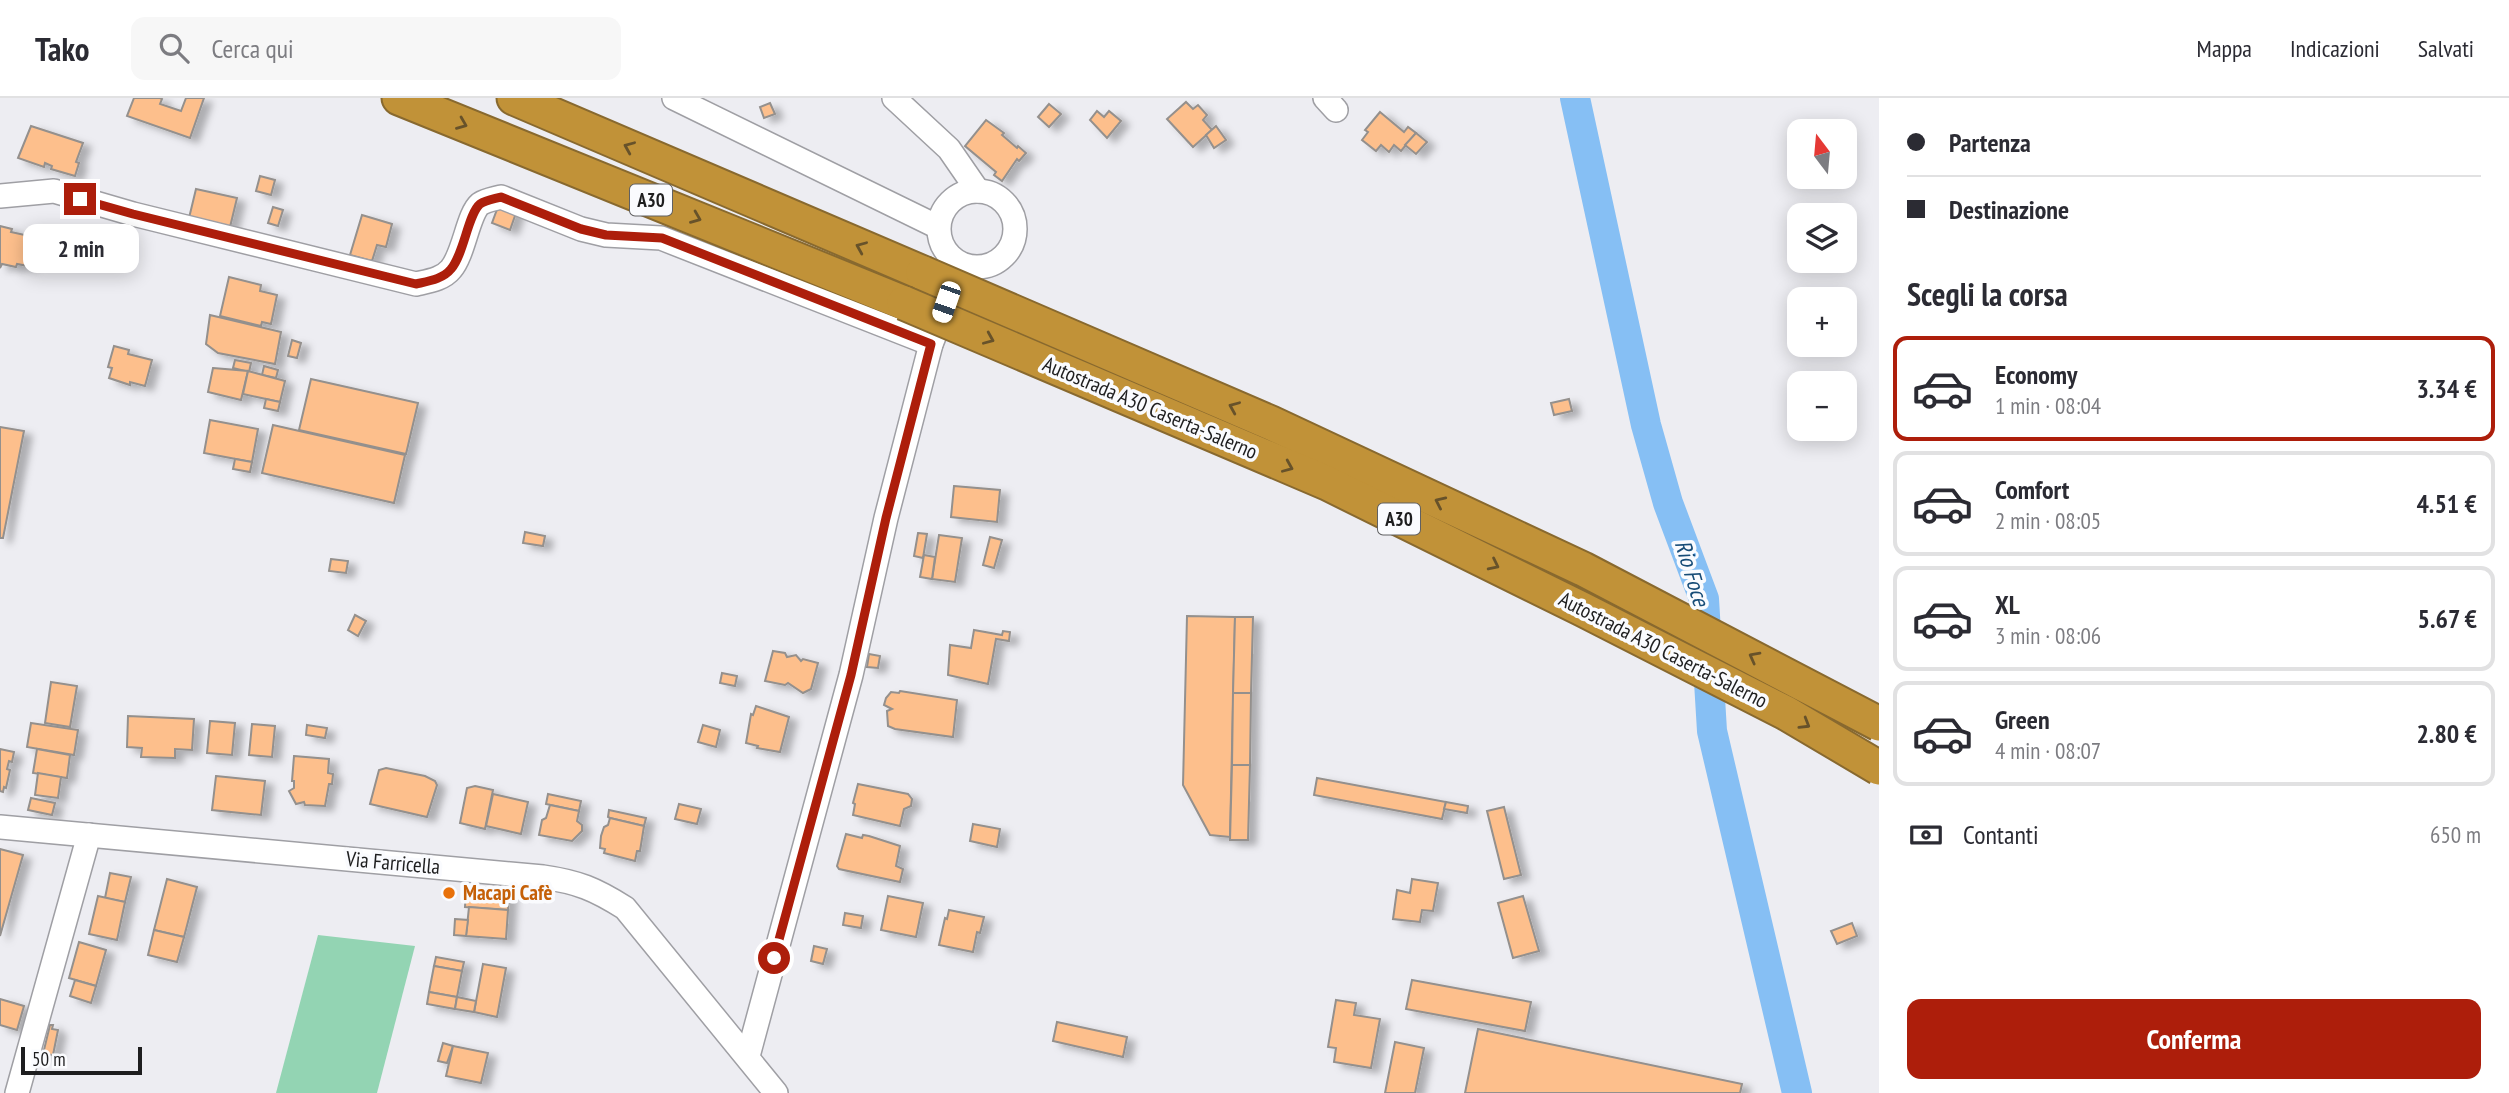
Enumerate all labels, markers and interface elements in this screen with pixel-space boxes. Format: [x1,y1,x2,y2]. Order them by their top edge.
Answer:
search box [131,17,621,80]
text: Tako [35,27,89,70]
icon: search [155,29,193,67]
text: Cerca qui [211,32,294,65]
text: Mappa [2197,33,2252,64]
text: Indicazioni [2290,33,2380,64]
text: Salvati [2418,33,2474,64]
one-way arrow [456,115,468,129]
north arrow [1787,119,1857,189]
map controls [1787,119,1857,441]
text: Partenza [1949,126,2031,159]
one-way arrow [624,141,636,155]
route end [64,183,96,215]
road number: A30 [630,184,672,216]
text: Destinazione [1949,193,2069,226]
button: layers [1787,203,1857,273]
one-way arrow [689,210,701,224]
callout: 2 min [22,224,138,272]
text: 2 min [58,234,104,263]
one-way arrow [855,241,867,255]
text: Scegli la corsa [1907,273,2068,315]
car [930,279,963,325]
button: + [1787,287,1857,357]
one-way arrow [982,331,994,345]
street label: Autostrada A30 Caserta-Salerno [1039,350,1262,465]
icon: car [1911,357,1974,420]
text: Economy [1995,358,2077,391]
button: − [1787,371,1857,441]
text: 3.34 € [2416,372,2477,405]
text: 1 min · 08:04 [1995,391,2101,420]
one-way arrow [1229,401,1241,415]
one-way arrow [1281,459,1294,473]
icon: car [1911,472,1974,535]
text: Comfort [1995,473,2069,506]
text: 4.51 € [2416,487,2477,520]
one-way arrow [1435,496,1448,510]
road number: A30 [1378,504,1420,534]
text: 2 min · 08:05 [1995,506,2101,535]
water label: Rio Foce [1669,536,1717,611]
one-way arrow [1487,557,1499,571]
street label: Autostrada A30 Caserta-Salerno [1554,585,1772,714]
icon: car [1911,587,1974,650]
text: XL [1995,588,2020,621]
text: 5.67 € [2418,602,2477,635]
text: 3 min · 08:06 [1995,621,2101,650]
one-way arrow [1749,652,1761,666]
icon: car [1911,702,1974,765]
text: Green [1995,703,2050,736]
one-way arrow [1798,716,1811,729]
text: 2.80 € [2416,717,2477,750]
text: 4 min · 08:07 [1995,736,2101,765]
icon: cash [1907,816,1945,854]
text: Contanti [1963,818,2039,851]
text: 650 m [2430,820,2481,849]
street label: Via Farricella [344,845,441,880]
place label: Macapi Cafè [463,879,553,906]
marker: Macapi Cafè [441,885,457,901]
route start [758,942,790,974]
button: Conferma [1907,999,2481,1079]
scale bar [21,1044,142,1076]
text: 50 m [32,1047,66,1071]

